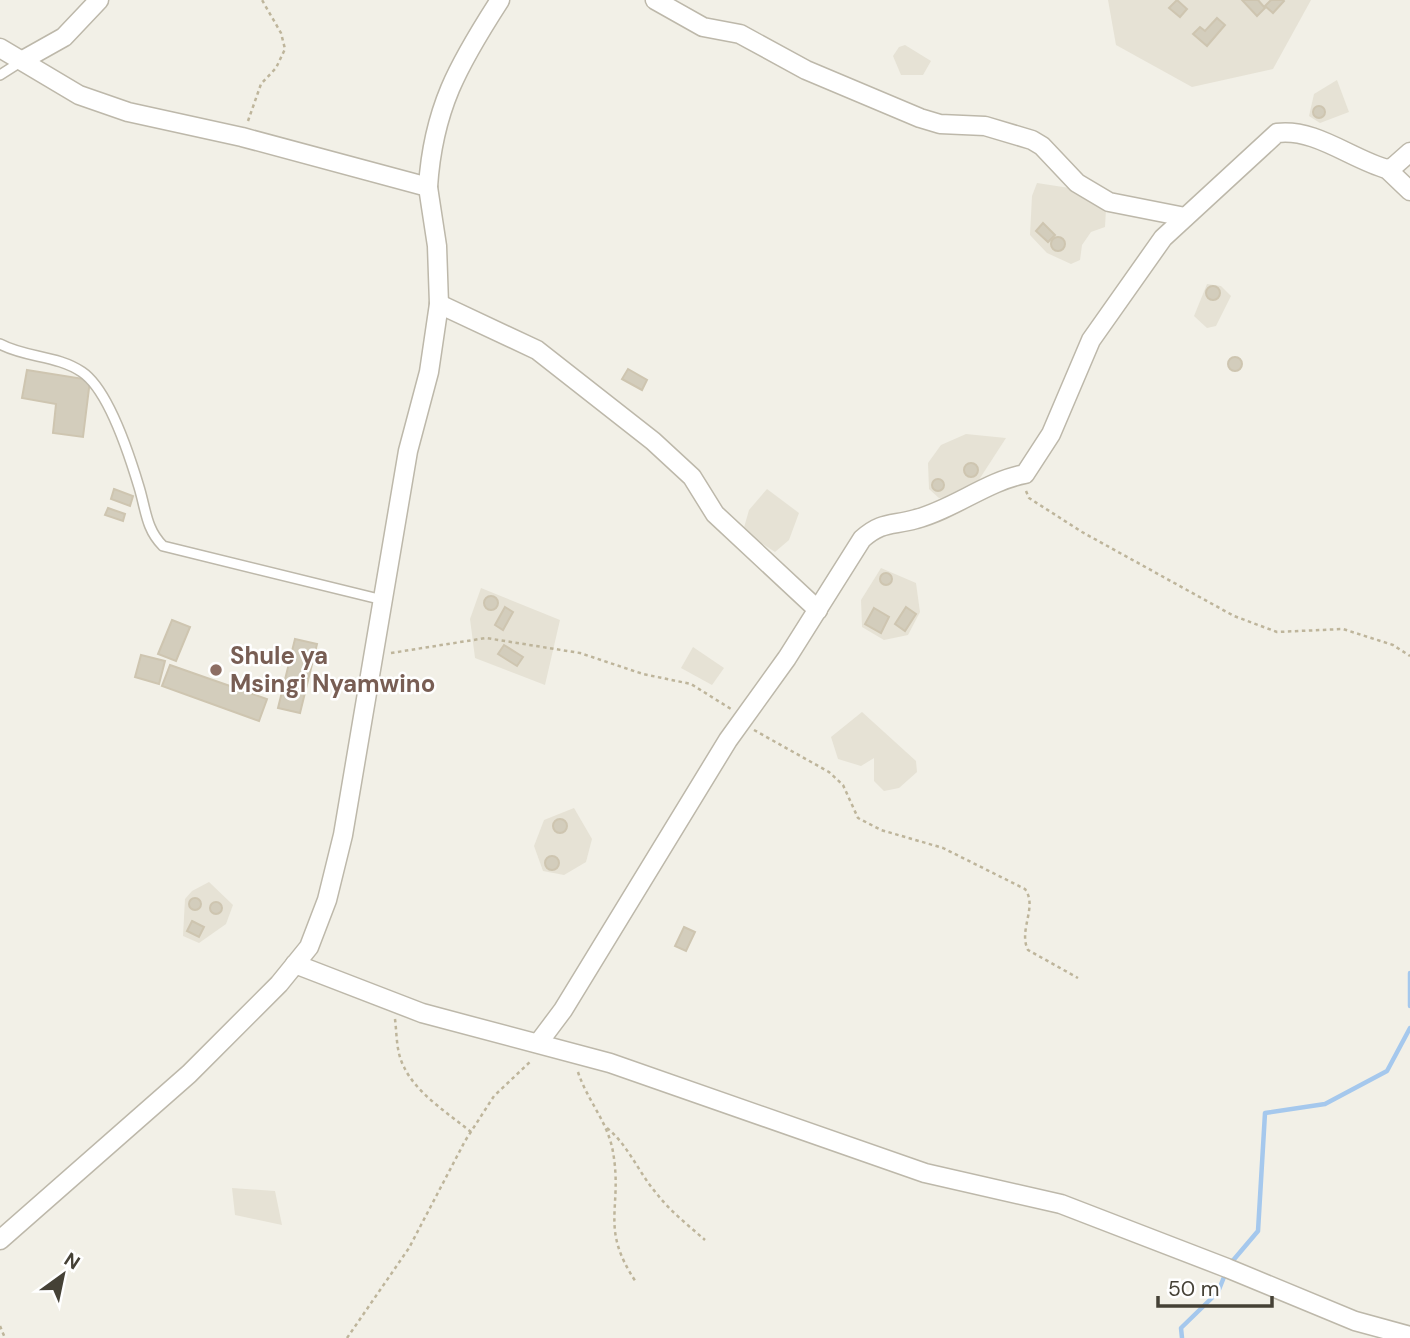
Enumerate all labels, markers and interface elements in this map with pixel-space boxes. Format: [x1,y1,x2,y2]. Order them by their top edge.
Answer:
place label: Shule ya Msingi Nyamwino [230,640,435,699]
marker: Shule ya Msingi Nyamwino [208,662,224,678]
north arrow [28,1240,98,1310]
text: N [59,1247,85,1275]
scale bar [1158,1264,1272,1308]
text: 50 m [1168,1275,1219,1303]

